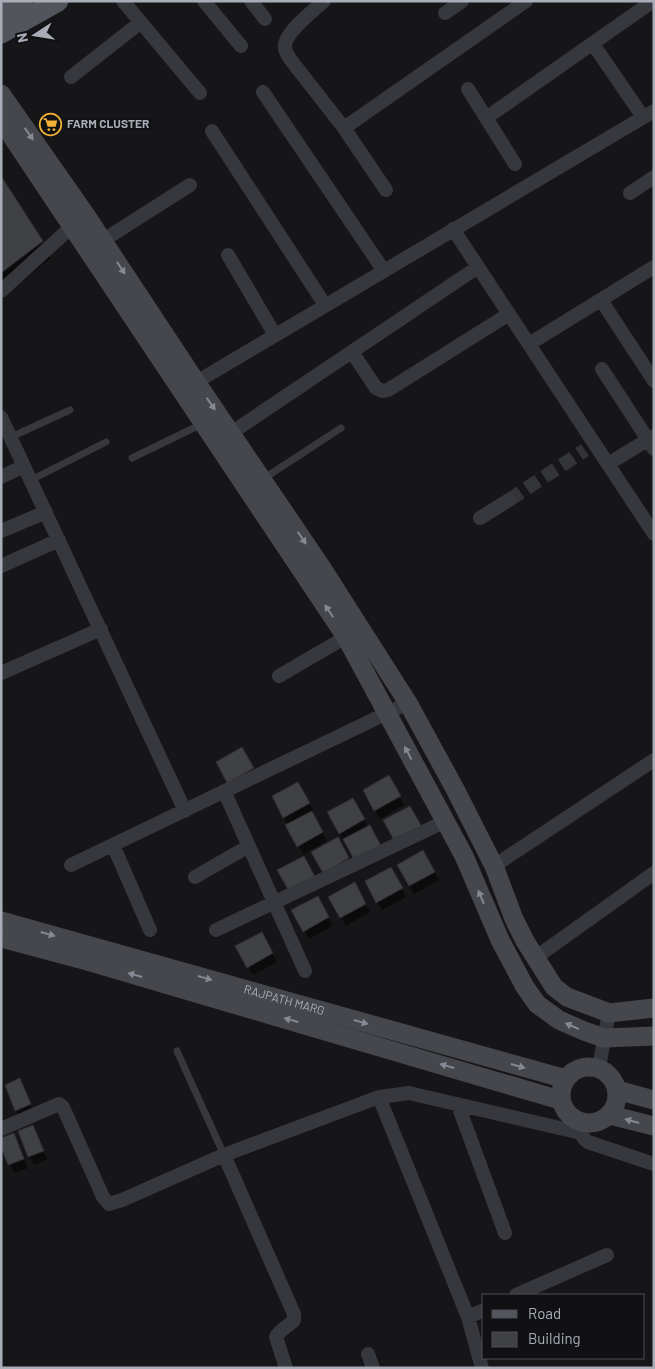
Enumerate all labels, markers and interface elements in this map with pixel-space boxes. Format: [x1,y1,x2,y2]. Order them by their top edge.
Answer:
north arrow [10,10,60,60]
text: N [13,31,31,44]
supermarket icon: FARM CLUSTER [39,112,63,136]
place label: FARM CLUSTER [67,116,149,130]
one-way arrow [24,127,34,141]
one-way arrow [116,262,126,275]
one-way arrow [206,397,216,410]
one-way arrow [297,531,307,545]
one-way arrow [324,604,334,617]
one-way arrow [404,745,412,760]
one-way arrow [477,890,485,904]
one-way arrow [41,930,56,938]
one-way arrow [127,970,142,978]
one-way arrow [197,974,212,982]
street label: RAJPATH MARG [242,981,326,1017]
one-way arrow [283,1016,298,1024]
one-way arrow [354,1018,369,1026]
one-way arrow [565,1022,579,1030]
one-way arrow [439,1062,454,1070]
one-way arrow [510,1062,525,1070]
one-way arrow [624,1117,640,1125]
legend [482,1294,645,1359]
text: Road [528,1304,561,1322]
text: Building [528,1329,581,1347]

